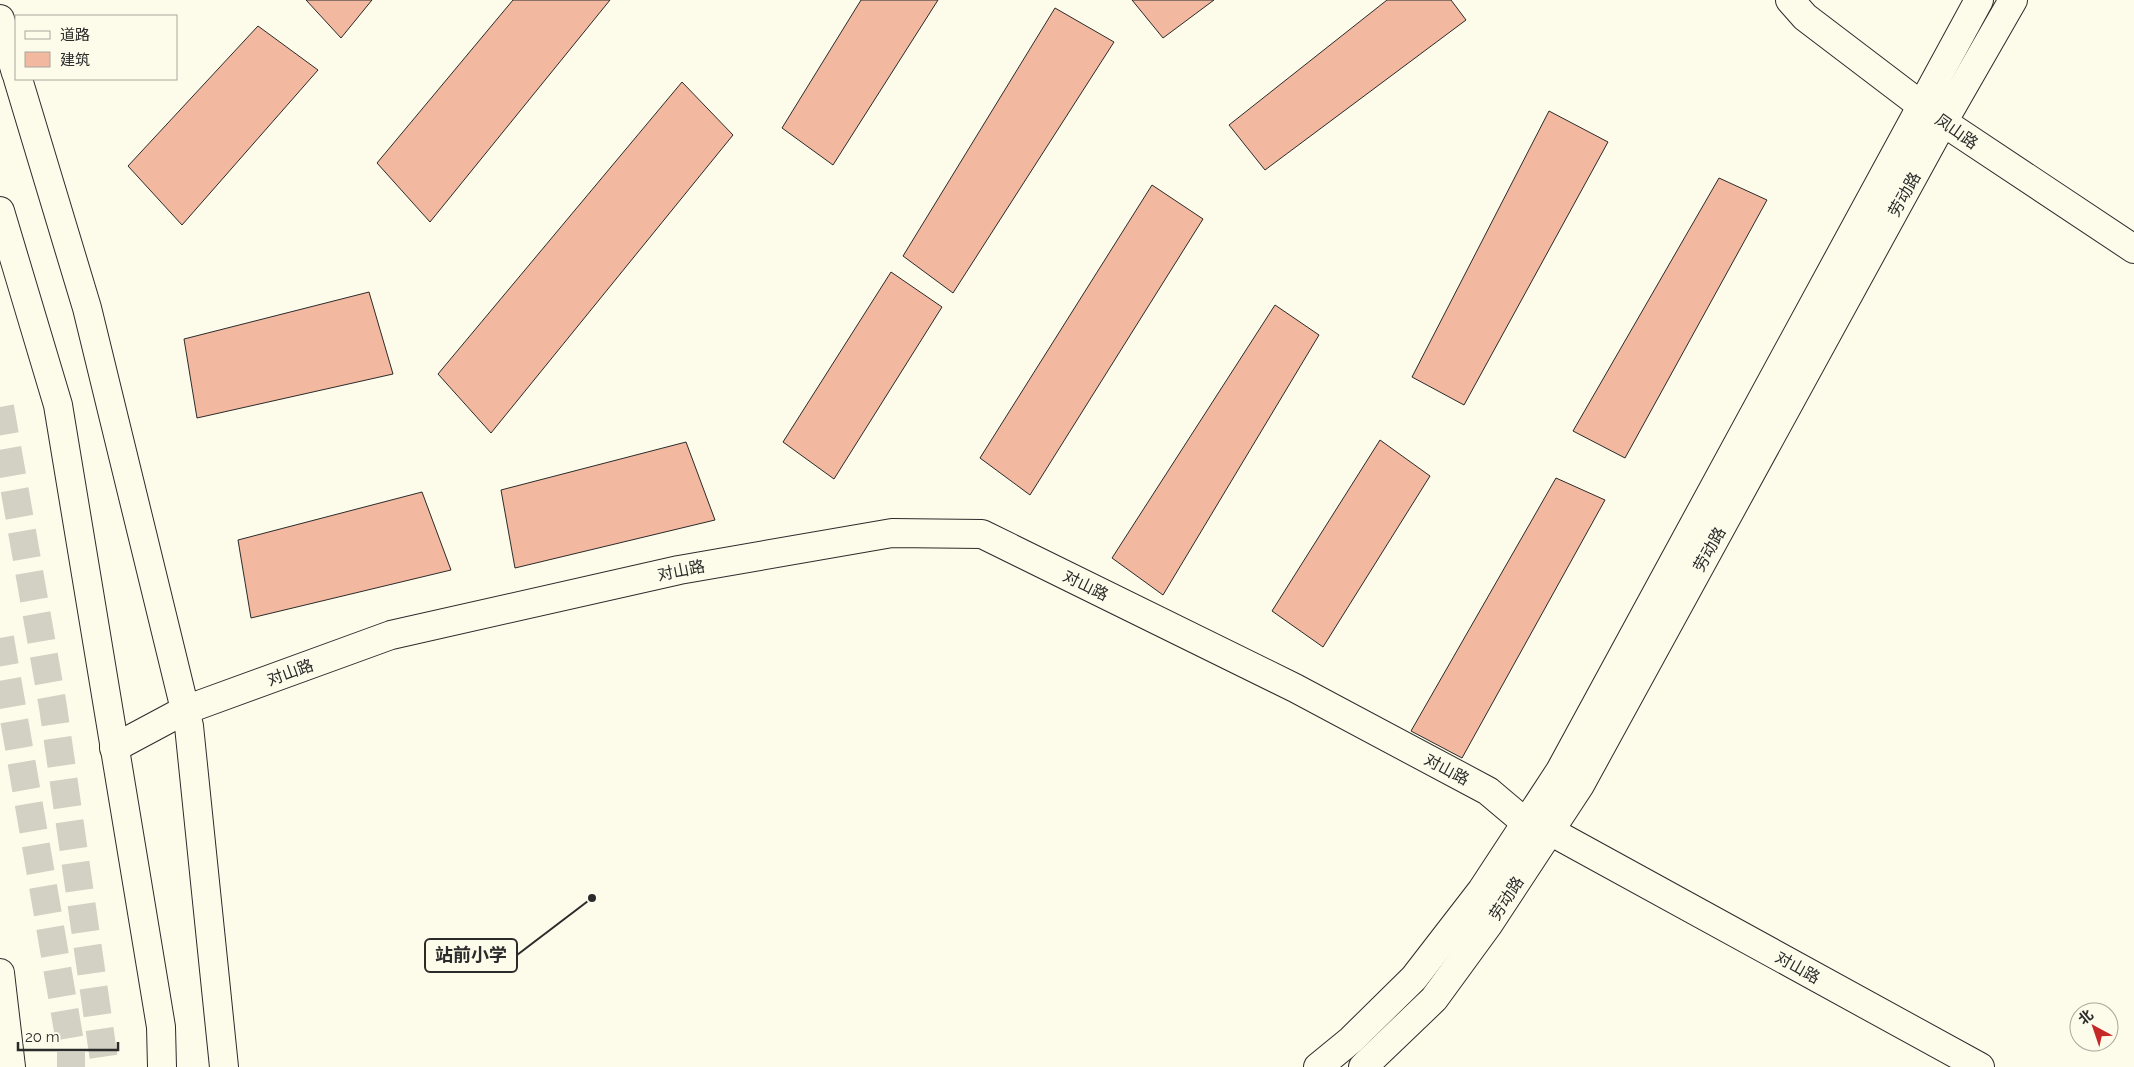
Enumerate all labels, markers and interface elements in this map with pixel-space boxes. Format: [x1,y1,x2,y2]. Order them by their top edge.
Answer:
legend [15,15,178,80]
text: 道路 [60,26,90,44]
text: 建筑 [60,51,90,69]
street label: 凤山路 [1932,110,1982,153]
street label: 劳动路 [1884,169,1924,220]
street label: 劳动路 [1689,524,1729,575]
street label: 对山路 [656,557,706,584]
street label: 对山路 [1060,566,1112,605]
street label: 对山路 [264,655,316,690]
street label: 对山路 [1421,750,1472,789]
street label: 劳动路 [1485,873,1527,924]
callout: 站前小学 [425,939,517,972]
text: 站前小学 [435,944,507,965]
street label: 对山路 [1772,947,1823,987]
north arrow [2069,1002,2119,1052]
text: 北 [2075,1006,2096,1028]
scale bar [18,1020,118,1052]
text: 20 m [25,1028,60,1046]

